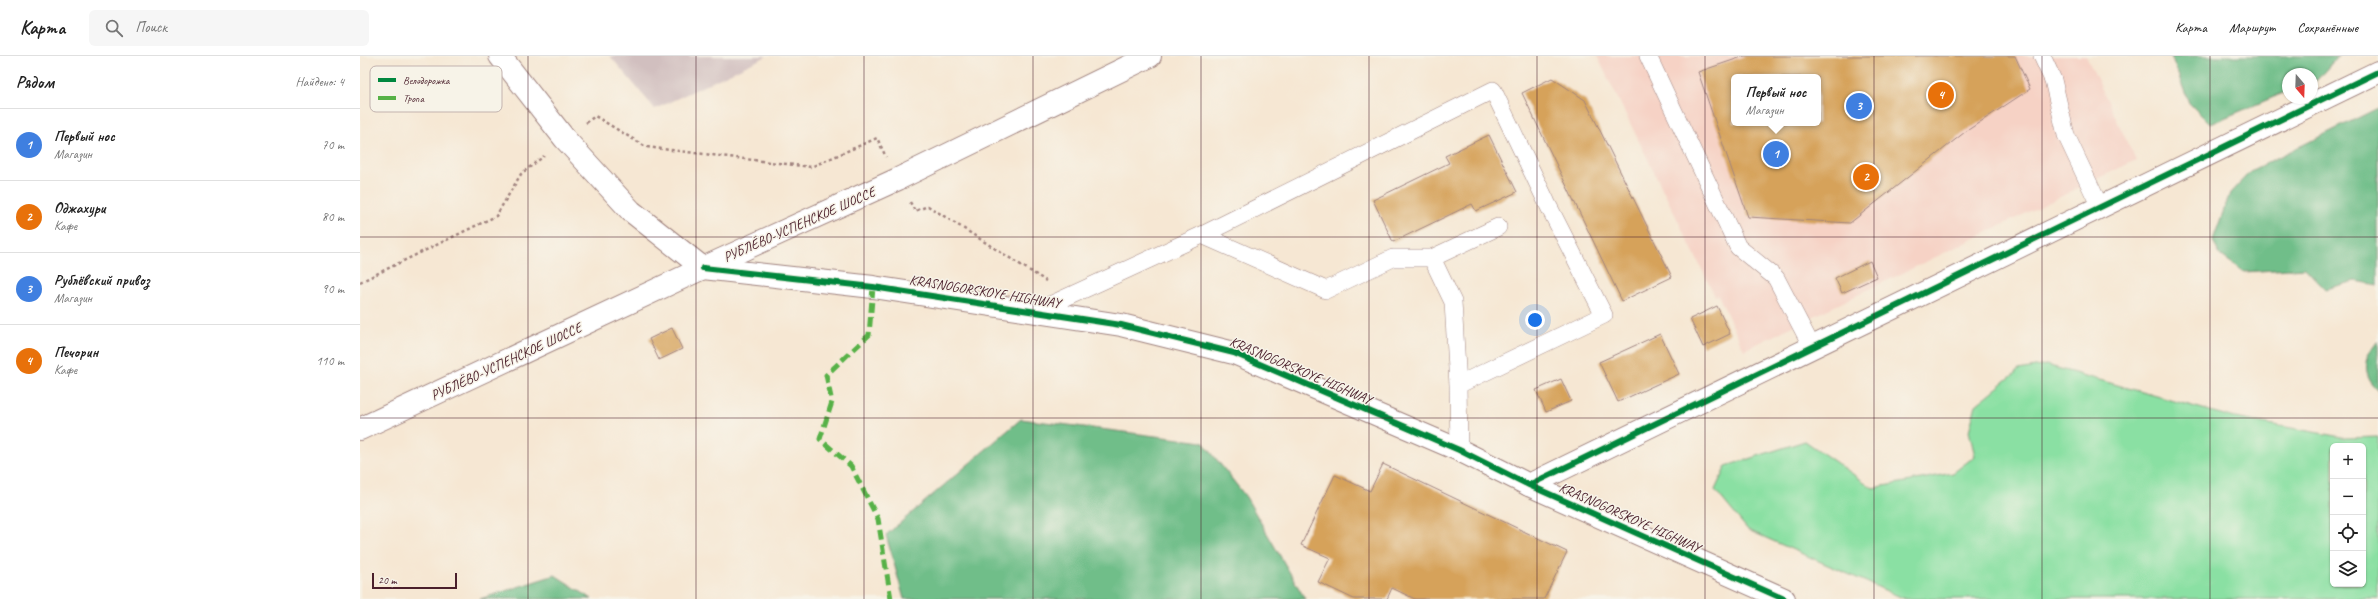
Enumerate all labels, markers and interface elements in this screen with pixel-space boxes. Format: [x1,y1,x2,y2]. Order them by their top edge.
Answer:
search box [89,10,369,46]
text: Карта [20,16,65,40]
icon: search [103,17,125,39]
text: Поиск [135,18,167,37]
text: Карта [2175,19,2207,36]
text: Маршрут [2229,19,2275,36]
text: Сохранённые [2297,19,2358,36]
legend [370,66,502,112]
north arrow [2282,68,2318,104]
text: Рядом [16,72,54,93]
text: Велодорожка [403,73,450,87]
text: Найдено: 4 [296,74,344,90]
popup [1731,74,1821,126]
pin: 4 [1928,80,1954,110]
text: Первый нос [1746,83,1806,102]
text: Тропа [403,91,424,105]
pin: 3 [1846,91,1872,121]
text: Магазин [1746,102,1784,118]
text: Первый нос [54,127,115,146]
text: 1 [26,137,32,153]
text: 70 m [322,137,344,153]
pin: 1 [1763,139,1789,169]
text: Магазин [54,146,92,162]
pin: 2 [1853,162,1879,192]
street label: РУБЛЁВО-УСПЕНСКОЕ ШОССЕ [721,182,880,266]
text: Оджахури [54,199,105,218]
text: 2 [26,209,32,225]
text: 80 m [322,209,344,225]
text: Кафе [54,218,77,234]
text: Рублёвский привоз [54,271,150,290]
street label: KRASNOGORSKOYE HIGHWAY [908,271,1064,312]
text: 3 [26,281,32,297]
text: 90 m [322,281,344,297]
text: Магазин [54,290,92,306]
your location [1525,310,1545,330]
street label: РУБЛЁВО-УСПЕНСКОЕ ШОССЕ [428,318,586,404]
street label: KRASNOGORSKOYE HIGHWAY [1227,333,1376,409]
text: Печорин [54,343,98,362]
text: 4 [26,353,32,369]
text: 110 m [316,353,344,369]
text: Кафе [54,362,77,378]
map controls [2330,443,2366,587]
button: + [2330,443,2366,479]
street label: KRASNOGORSKOYE HIGHWAY [1557,479,1705,557]
button: − [2330,479,2366,515]
button: locate [2330,515,2366,551]
button: layers [2330,551,2366,587]
scale bar [372,571,457,590]
text: 20 m [378,573,397,587]

